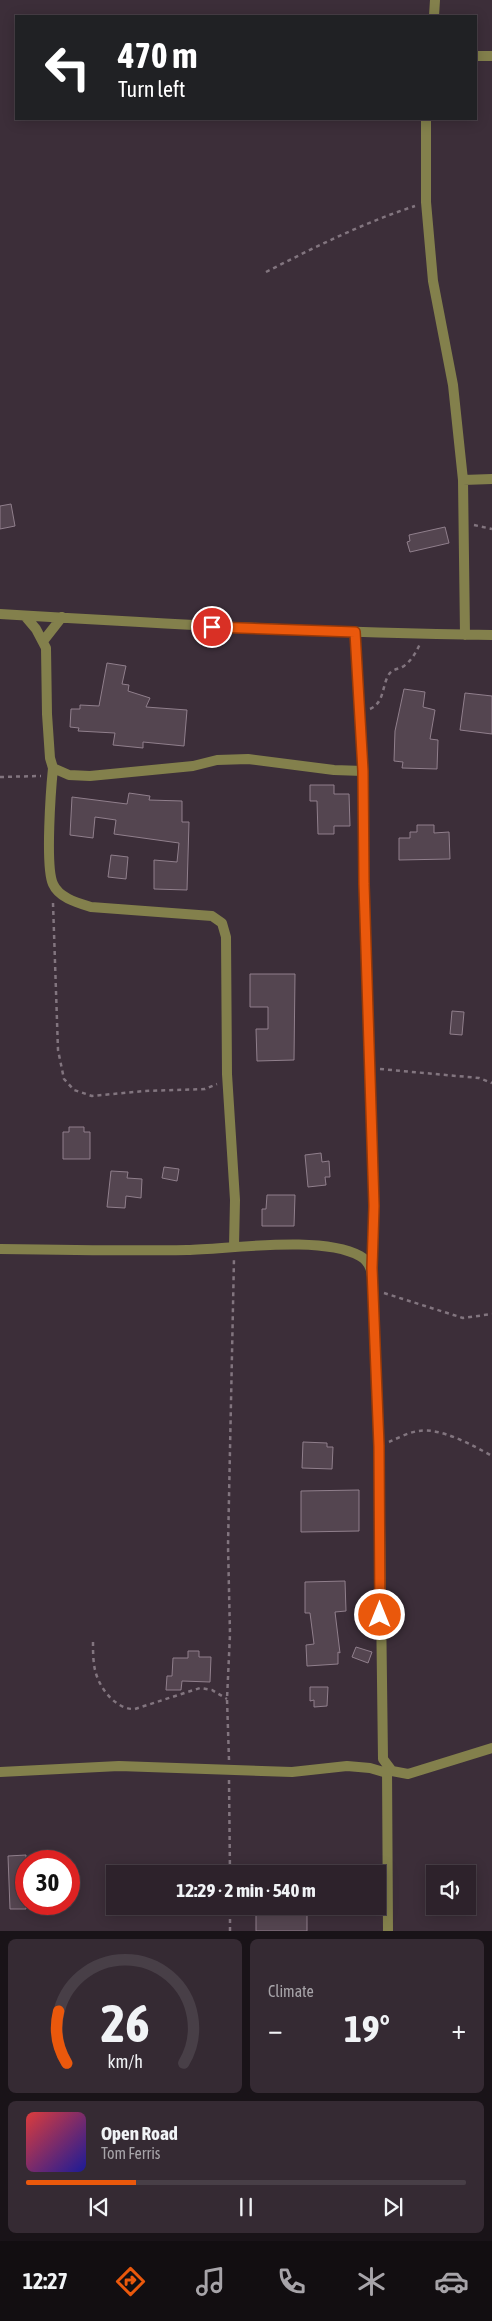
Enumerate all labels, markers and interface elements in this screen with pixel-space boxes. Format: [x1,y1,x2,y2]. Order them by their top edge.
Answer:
icon: left [35,35,100,100]
text: 470 m [118,35,197,75]
text: Turn left [118,76,185,102]
pin [191,606,233,648]
icon: arrive [198,613,226,641]
position arrow [353,1588,405,1640]
speed limit sign: 30 [15,1850,80,1915]
map controls [426,1865,476,1915]
button: sound [426,1865,476,1915]
text: 12:29 · 2 min · 540 m [176,1879,316,1901]
text: Climate [268,1982,314,2000]
text: 26 [101,1993,149,2053]
text: 19° [344,2007,390,2050]
text: − [268,2013,283,2045]
text: + [451,2013,466,2045]
text: km/h [107,2051,143,2072]
text: Open Road [101,2122,178,2144]
text: Tom Ferris [101,2144,160,2162]
icon: previous [85,2193,113,2221]
icon: pause [232,2193,260,2221]
icon: next [379,2193,407,2221]
icon: directions [113,2264,148,2299]
icon: music [193,2264,228,2299]
icon: phone [274,2264,309,2299]
icon: climate [354,2264,389,2299]
icon: car [434,2264,469,2299]
text: 12:27 [23,2268,68,2294]

